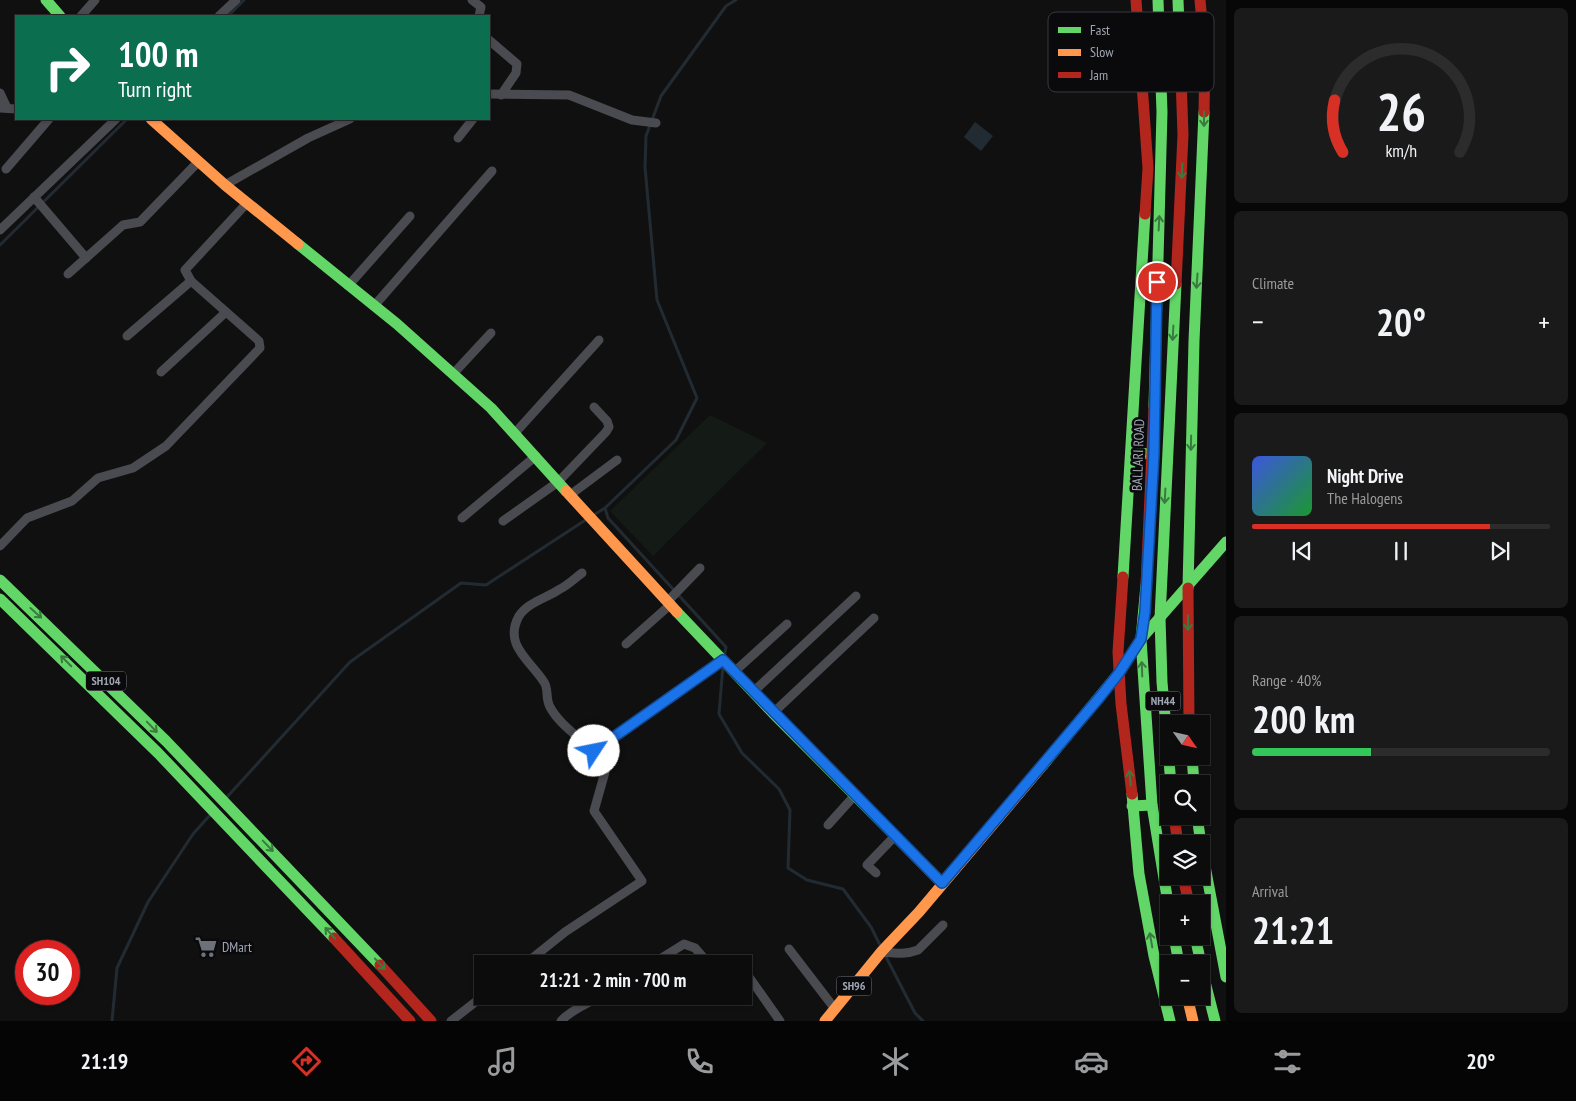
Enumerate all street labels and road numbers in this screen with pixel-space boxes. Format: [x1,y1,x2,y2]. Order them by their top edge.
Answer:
street label: BALLARI ROAD [1128,419,1148,491]
road number: SH104 [86,671,126,690]
road number: NH44 [1146,691,1180,710]
road number: SH96 [836,976,872,996]

